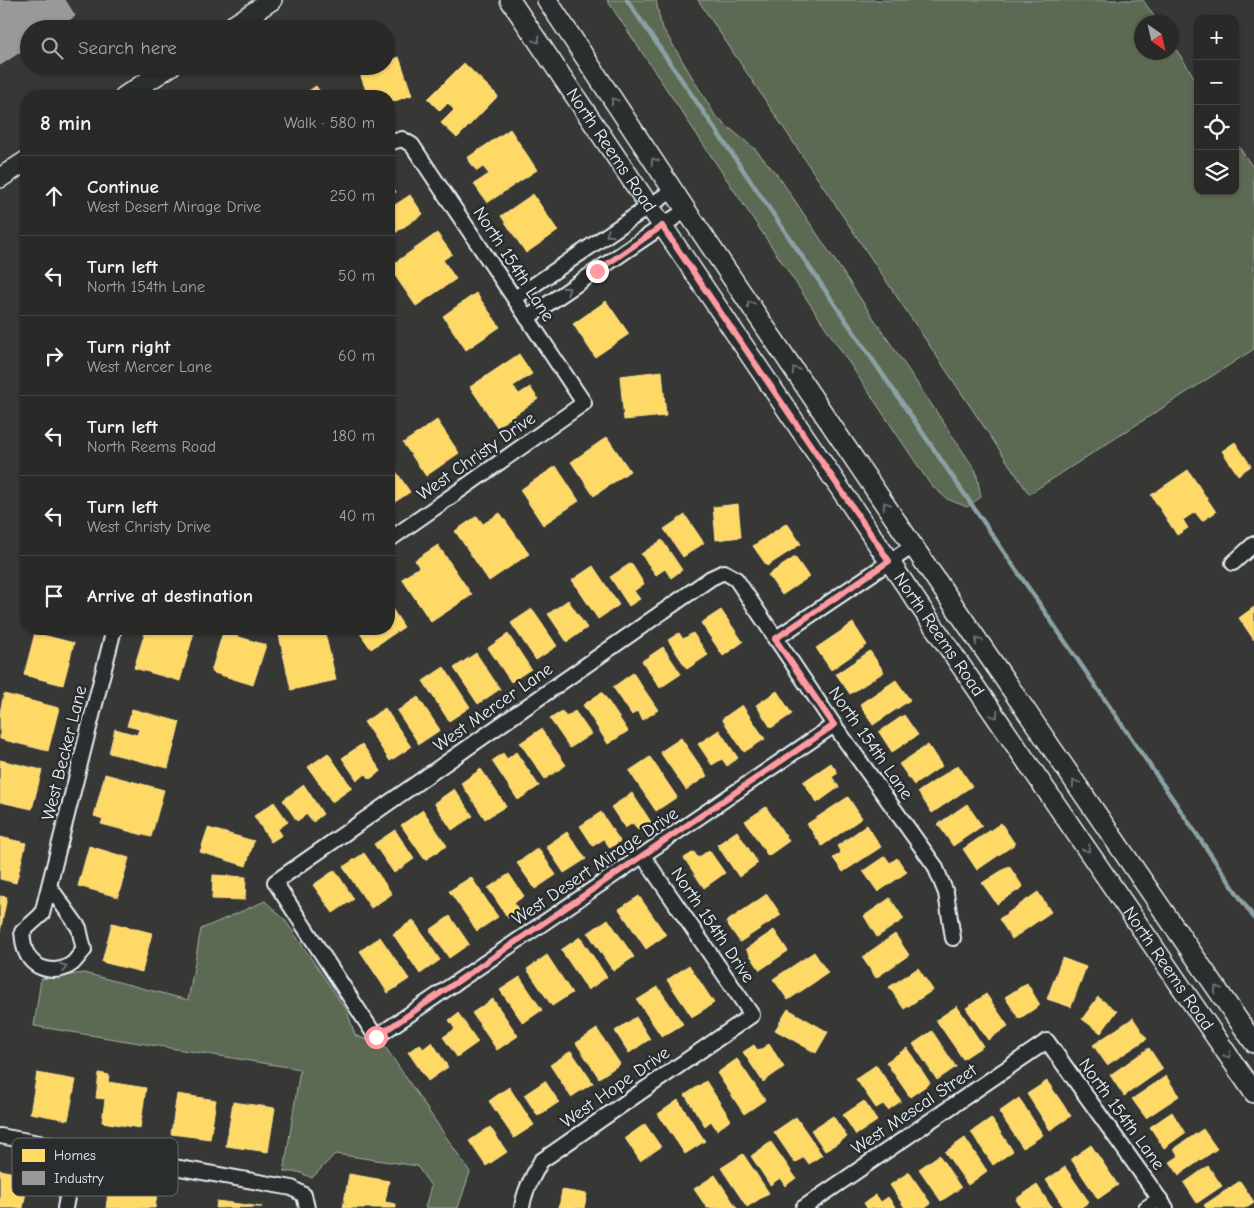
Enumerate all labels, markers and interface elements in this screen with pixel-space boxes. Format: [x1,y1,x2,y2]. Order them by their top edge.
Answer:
north arrow [1134,15,1179,60]
map controls [1194,15,1239,195]
button: + [1194,15,1239,60]
search box [20,20,395,75]
icon: search [38,34,66,62]
one-way arrow [531,35,540,44]
text: Search here [78,37,177,59]
button: − [1194,60,1239,105]
street label: North Reems Road [562,84,660,216]
one-way arrow [611,98,620,107]
button: locate [1194,105,1239,150]
text: 8 min [40,111,91,135]
text: Walk · 580 m [284,114,375,132]
button: layers [1194,150,1239,195]
one-way arrow [651,158,660,167]
text: Continue [87,176,159,198]
icon: ahead [40,182,68,210]
text: 250 m [330,187,375,205]
text: West Desert Mirage Drive [87,198,261,216]
street label: North 154th Lane [469,203,559,326]
one-way arrow [605,228,615,237]
text: Turn left [87,256,158,278]
route end [586,260,609,283]
icon: left [40,262,68,290]
text: 50 m [338,267,375,285]
text: North 154th Lane [87,278,205,296]
one-way arrow [562,287,571,296]
one-way arrow [747,300,756,309]
text: Turn right [87,336,171,358]
icon: right [40,342,68,370]
text: 60 m [338,347,375,365]
text: West Mercer Lane [87,358,212,376]
one-way arrow [792,367,801,376]
street label: West Christy Drive [413,408,539,505]
text: Turn left [87,416,158,438]
icon: left [40,422,68,450]
text: 180 m [332,427,375,445]
text: North Reems Road [87,438,216,456]
text: Turn left [87,496,158,518]
one-way arrow [883,501,892,511]
icon: left [40,502,68,530]
text: 40 m [339,507,375,525]
text: West Christy Drive [87,518,211,536]
street label: North Reems Road [889,569,989,700]
icon: arrive [40,582,68,610]
text: Arrive at destination [87,585,253,607]
one-way arrow [975,638,984,647]
street label: West Mercer Lane [430,658,557,756]
street label: West Becker Lane [38,683,91,823]
street label: North 154th Lane [824,683,917,804]
one-way arrow [989,709,998,719]
one-way arrow [1072,779,1081,788]
street label: West Desert Mirage Drive [508,803,682,930]
one-way arrow [1080,844,1090,853]
street label: North 154th Drive [666,864,759,987]
street label: North Reems Road [1118,903,1218,1034]
one-way arrow [59,962,67,972]
one-way arrow [1213,985,1223,994]
route start [365,1026,388,1049]
street label: West Hope Drive [557,1042,674,1133]
one-way arrow [1222,1049,1231,1059]
street label: North 154th Lane [1074,1054,1169,1174]
street label: West Mescal Street [848,1059,982,1159]
legend [12,1138,178,1196]
text: Homes [54,1147,96,1164]
text: Industry [54,1170,104,1187]

